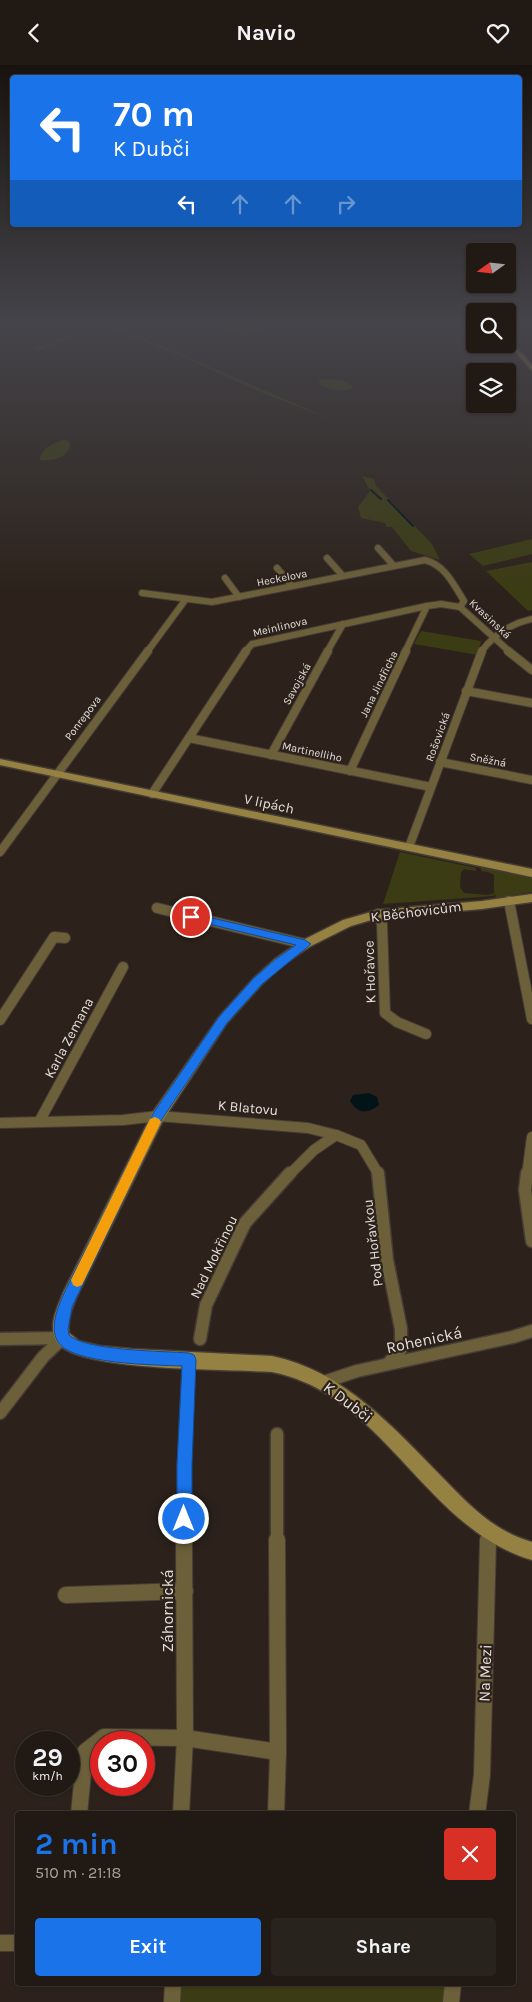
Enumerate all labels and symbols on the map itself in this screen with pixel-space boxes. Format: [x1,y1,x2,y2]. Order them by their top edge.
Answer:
north arrow [466,243,516,293]
street label: Heckelova [256,567,308,589]
street label: Kvasinská [467,597,513,641]
street label: Meinlinova [252,614,308,640]
street label: Jana Jindřicha [357,649,401,719]
street label: Savojská [280,661,314,707]
street label: Ponrepova [62,693,104,743]
street label: Rošovická [423,711,453,763]
street label: Martinelliho [281,739,343,765]
street label: Sněžná [469,750,507,770]
street label: V lipách [242,790,296,818]
pin [170,896,212,938]
street label: K Běchovicům [370,898,462,926]
street label: K Hořavce [360,940,380,1004]
street label: Karla Zemana [41,995,97,1081]
street label: K Blatovu [217,1097,279,1119]
street label: Pod Hořavkou [359,1198,387,1288]
street label: Nad Mokřinou [187,1213,241,1301]
street label: Rohenická [384,1323,464,1357]
street label: K Dubči [320,1377,376,1427]
position arrow [157,1492,209,1544]
street label: Záhornická [158,1570,177,1652]
street label: Na Mezi [474,1644,496,1702]
speed limit sign: 30 [90,1731,155,1796]

